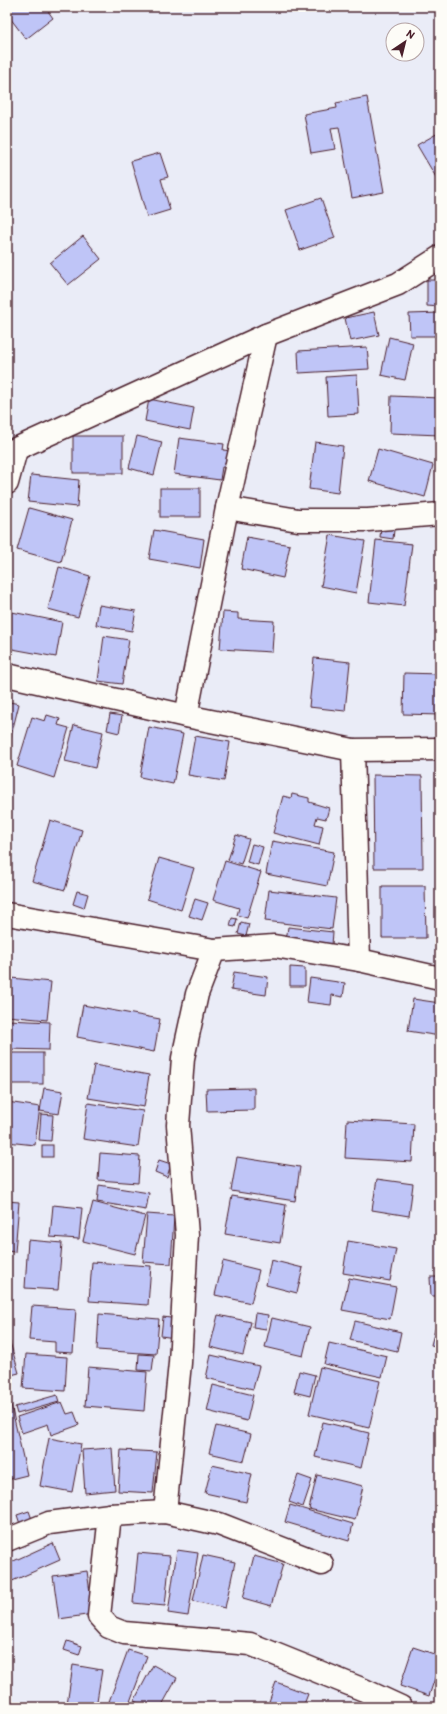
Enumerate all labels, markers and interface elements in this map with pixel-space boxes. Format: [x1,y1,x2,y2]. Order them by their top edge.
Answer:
north arrow [385,22,425,62]
text: N [404,27,417,42]

